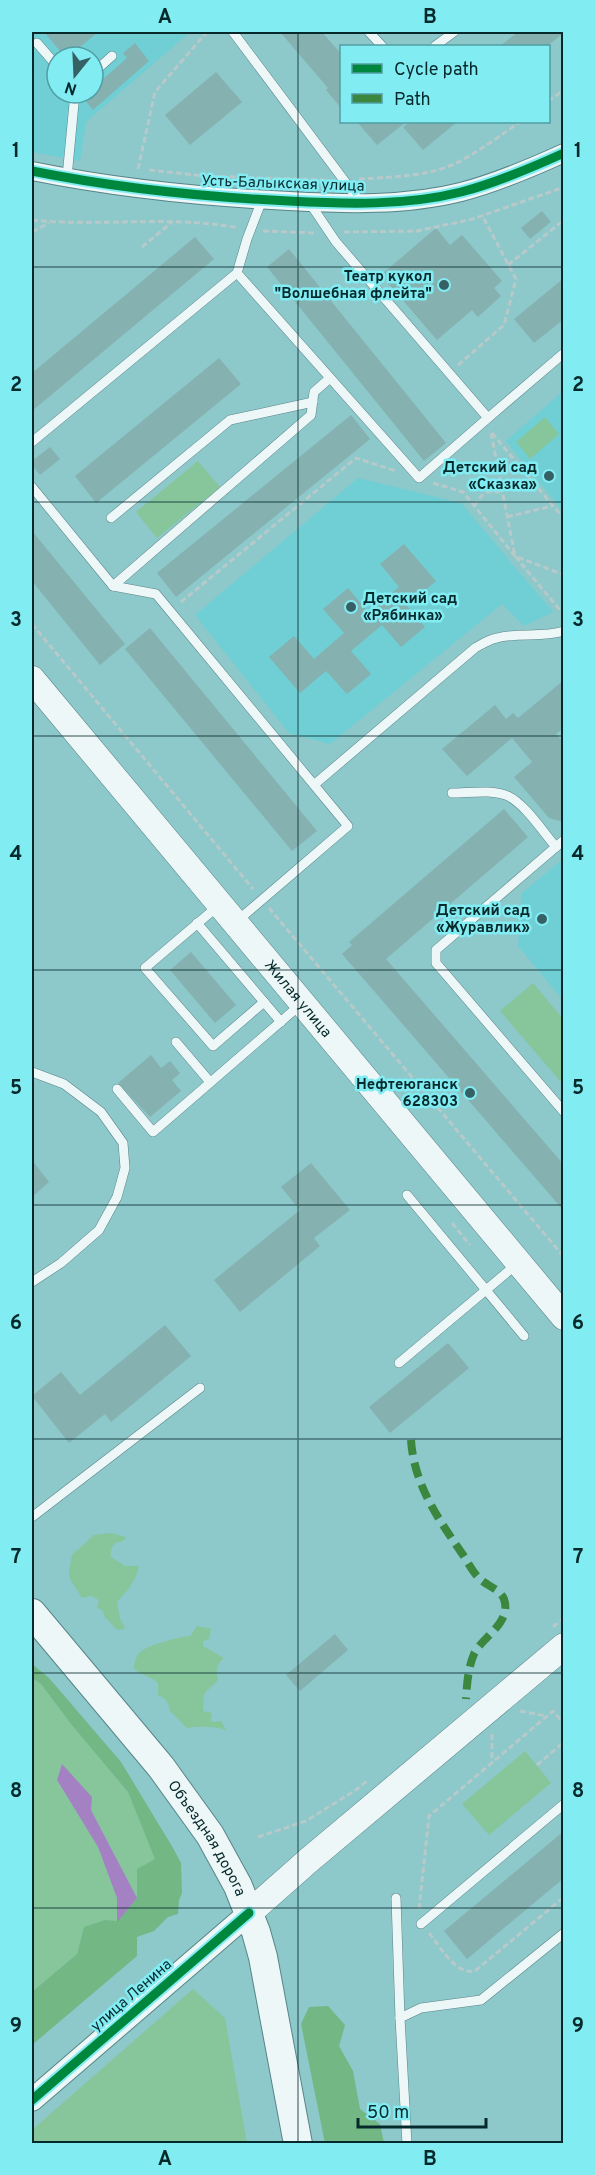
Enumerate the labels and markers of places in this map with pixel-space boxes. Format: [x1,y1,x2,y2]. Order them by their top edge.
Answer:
place label: Театр кукол "Волшебная флейта" [275,268,432,304]
marker: Театр кукол "Волшебная флейта" [437,278,451,292]
place label: Детский сад «Сказка» [443,459,537,495]
marker: Детский сад «Сказка» [542,469,556,483]
place label: Детский сад «Рябинка» [363,590,457,626]
marker: Детский сад «Рябинка» [344,600,358,614]
place label: Детский сад «Журавлик» [436,902,530,938]
marker: Детский сад «Журавлик» [535,912,549,926]
place label: Нефтеюганск 628303 [356,1076,458,1112]
marker: Нефтеюганск 628303 [463,1086,477,1100]

